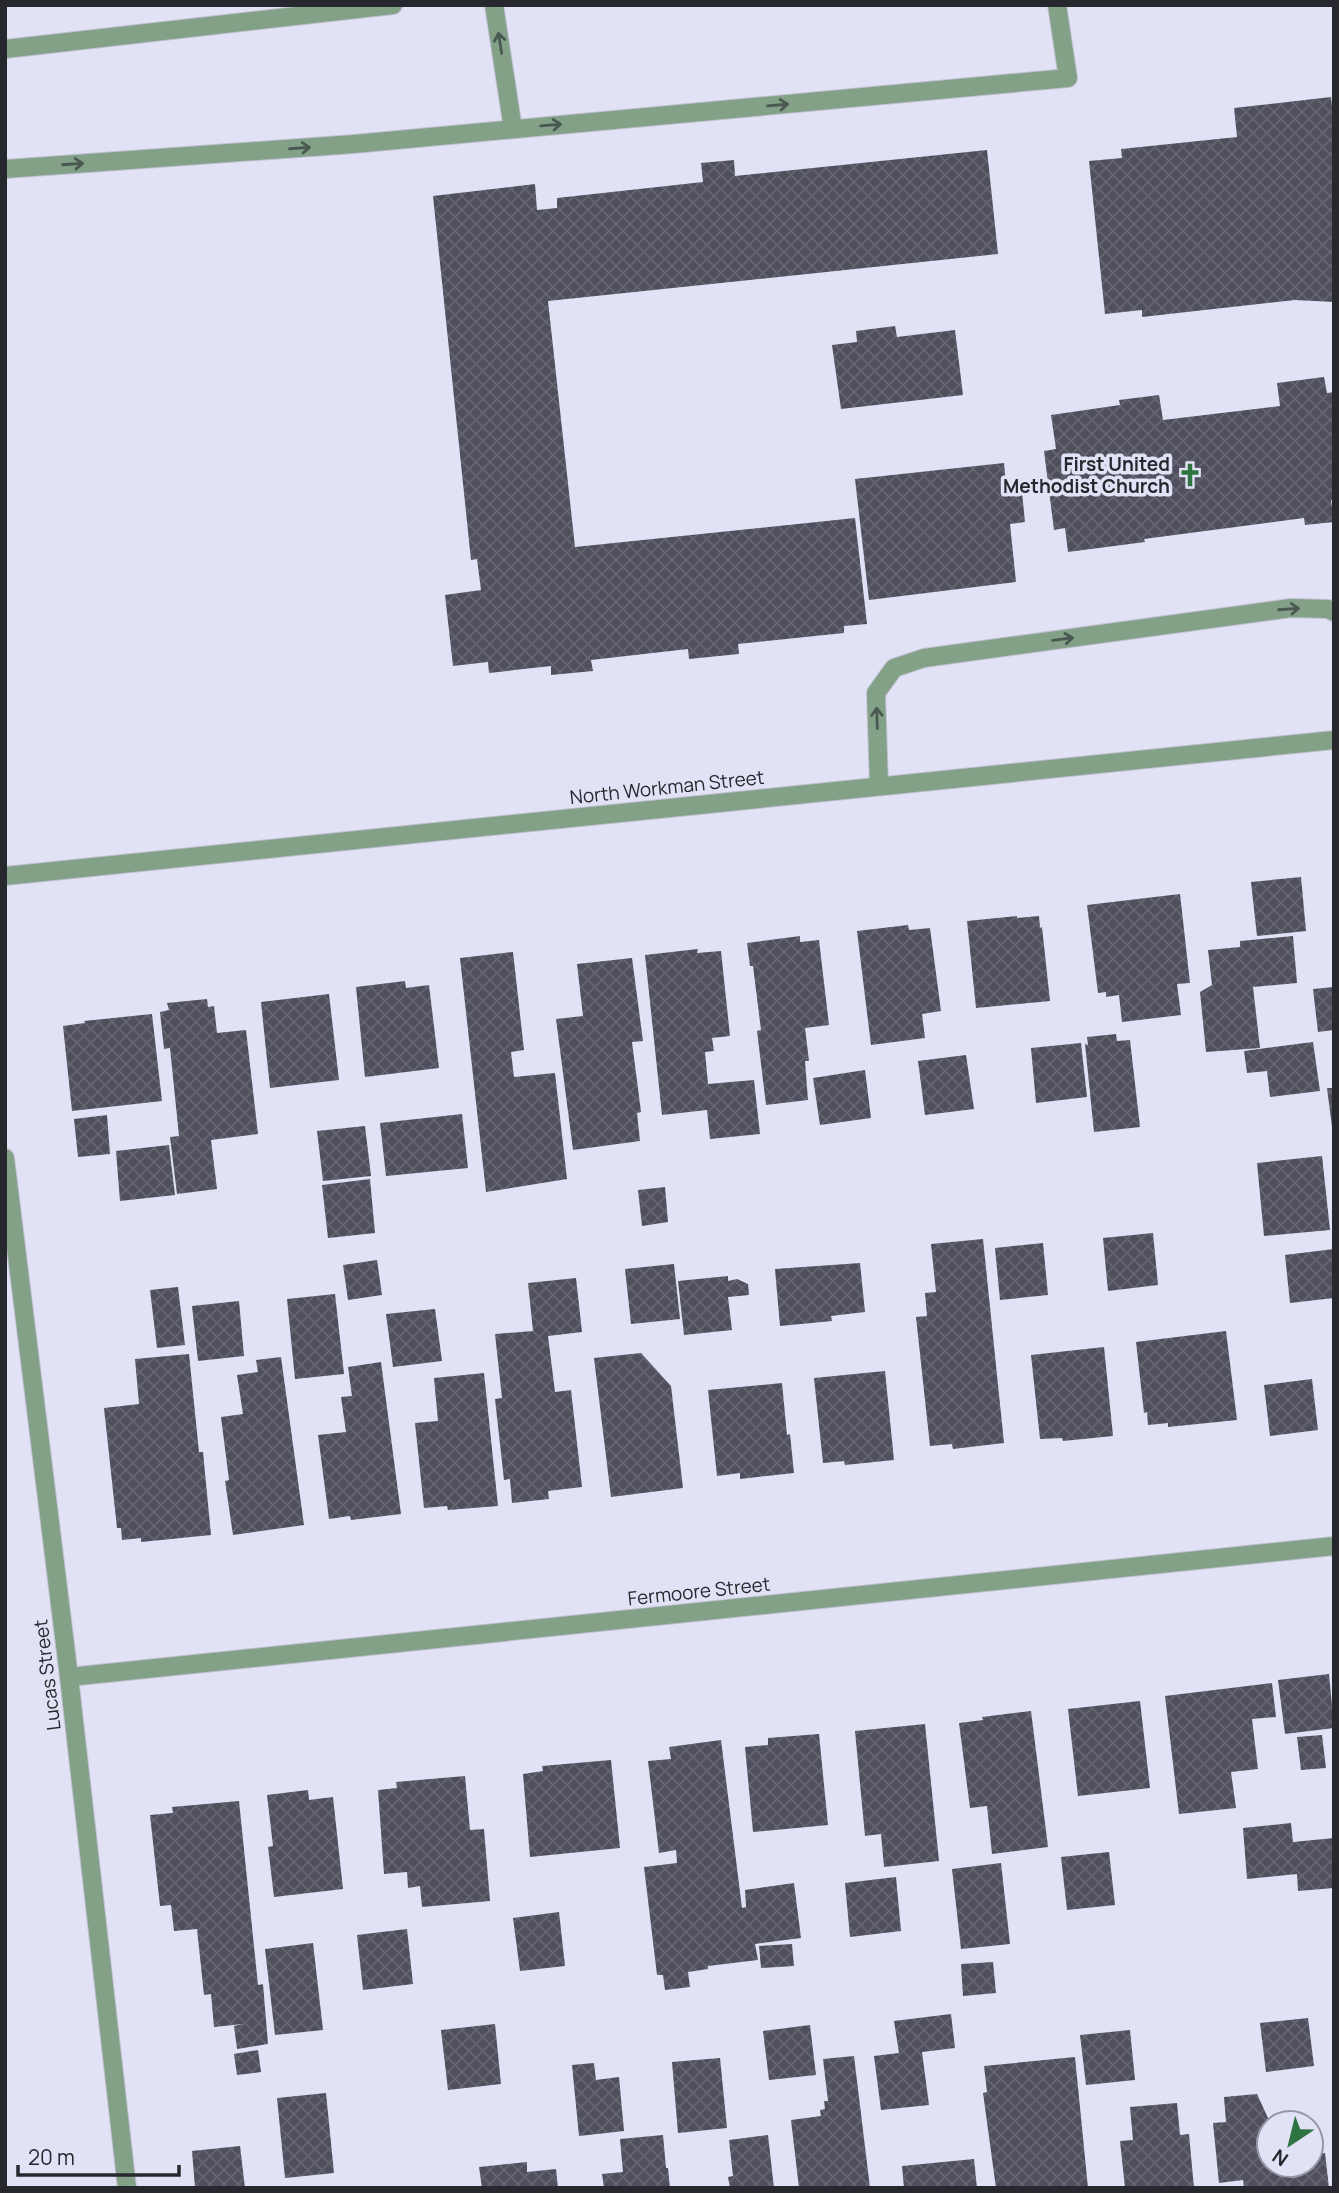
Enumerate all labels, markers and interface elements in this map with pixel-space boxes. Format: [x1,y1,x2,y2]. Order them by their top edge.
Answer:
one-way arrow [493,32,506,55]
one-way arrow [766,98,789,111]
one-way arrow [539,119,562,132]
one-way arrow [289,141,311,154]
one-way arrow [62,157,84,170]
place label: First United Methodist Church [1003,451,1170,499]
church icon: First United Methodist Church [1176,461,1204,489]
one-way arrow [1277,602,1299,615]
one-way arrow [1051,632,1074,645]
one-way arrow [870,706,883,729]
street label: North Workman Street [568,764,766,810]
street label: Fermoore Street [626,1571,772,1611]
street label: Lucas Street [27,1618,67,1732]
north arrow [1255,2109,1325,2179]
scale bar [18,2134,178,2178]
text: 20 m [28,2143,75,2171]
text: N [1267,2143,1293,2172]

